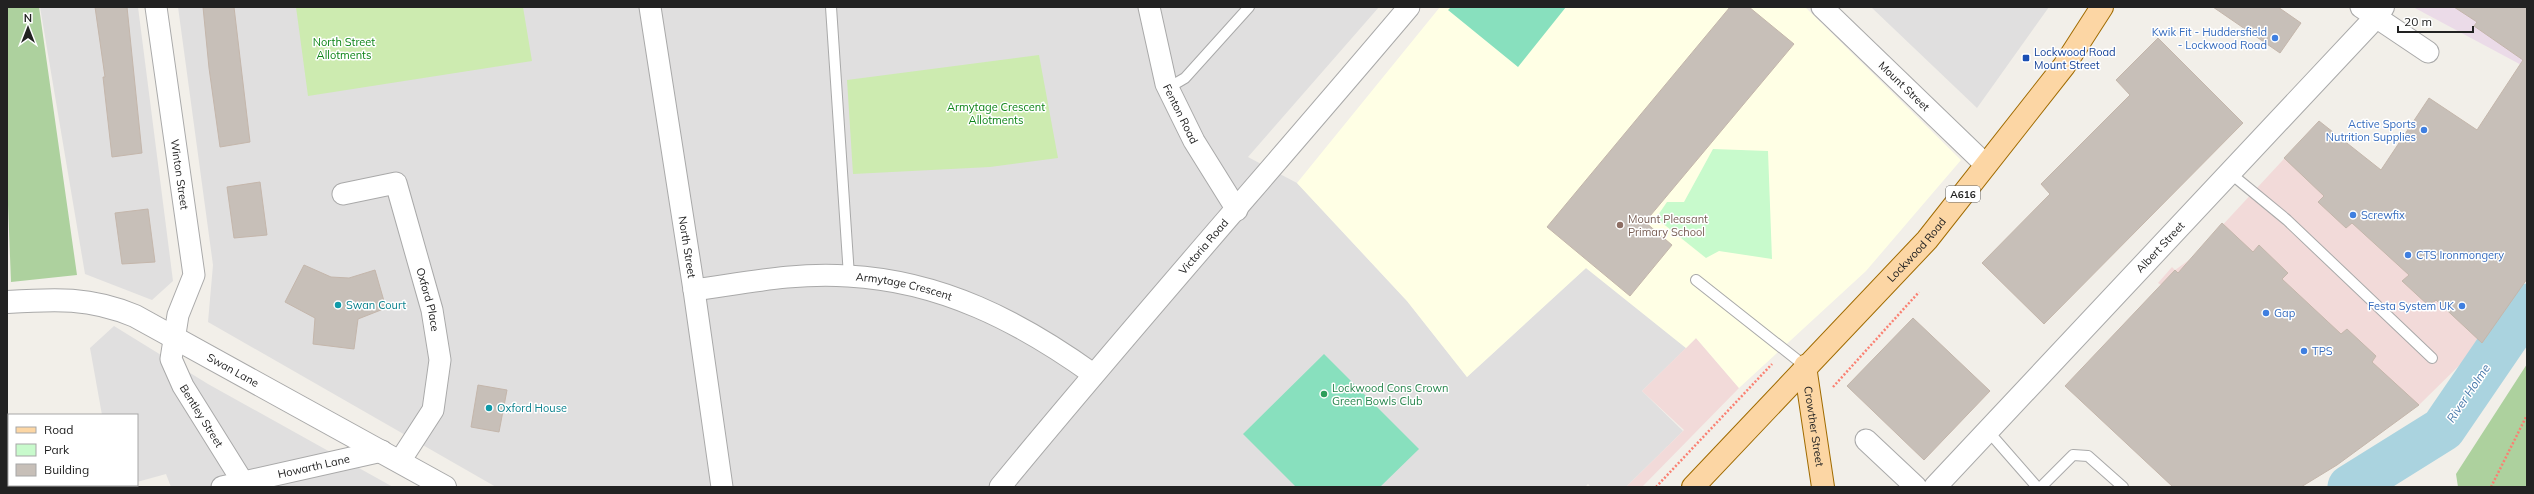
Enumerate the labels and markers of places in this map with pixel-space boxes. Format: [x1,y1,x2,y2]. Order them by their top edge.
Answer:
place label: Kwik Fit - Huddersfield - Lockwood Road [2152,25,2267,52]
marker: Kwik Fit - Huddersfield - Lockwood Road [2270,33,2280,43]
place label: Lockwood Road Mount Street [2034,45,2116,72]
marker: Lockwood Road Mount Street [2021,53,2031,63]
place label: Active Sports Nutrition Supplies [2326,117,2416,144]
marker: Active Sports Nutrition Supplies [2419,125,2429,135]
place label: Screwfix [2361,208,2405,222]
marker: Screwfix [2348,210,2358,220]
place label: Mount Pleasant Primary School [1628,212,1708,239]
marker: Mount Pleasant Primary School [1615,220,1625,230]
place label: CTS Ironmongery [2416,248,2504,262]
marker: CTS Ironmongery [2403,250,2413,260]
place label: Swan Court [346,298,406,312]
place label: Festa System UK [2368,299,2455,313]
marker: Swan Court [333,300,343,310]
marker: Festa System UK [2457,301,2467,311]
place label: Gap [2274,306,2296,320]
marker: Gap [2261,308,2271,318]
place label: TPS [2312,344,2333,358]
marker: TPS [2299,346,2309,356]
place label: Lockwood Cons Crown Green Bowls Club [1332,381,1449,408]
marker: Lockwood Cons Crown Green Bowls Club [1319,389,1329,399]
place label: Oxford House [497,401,567,415]
marker: Oxford House [484,403,494,413]

